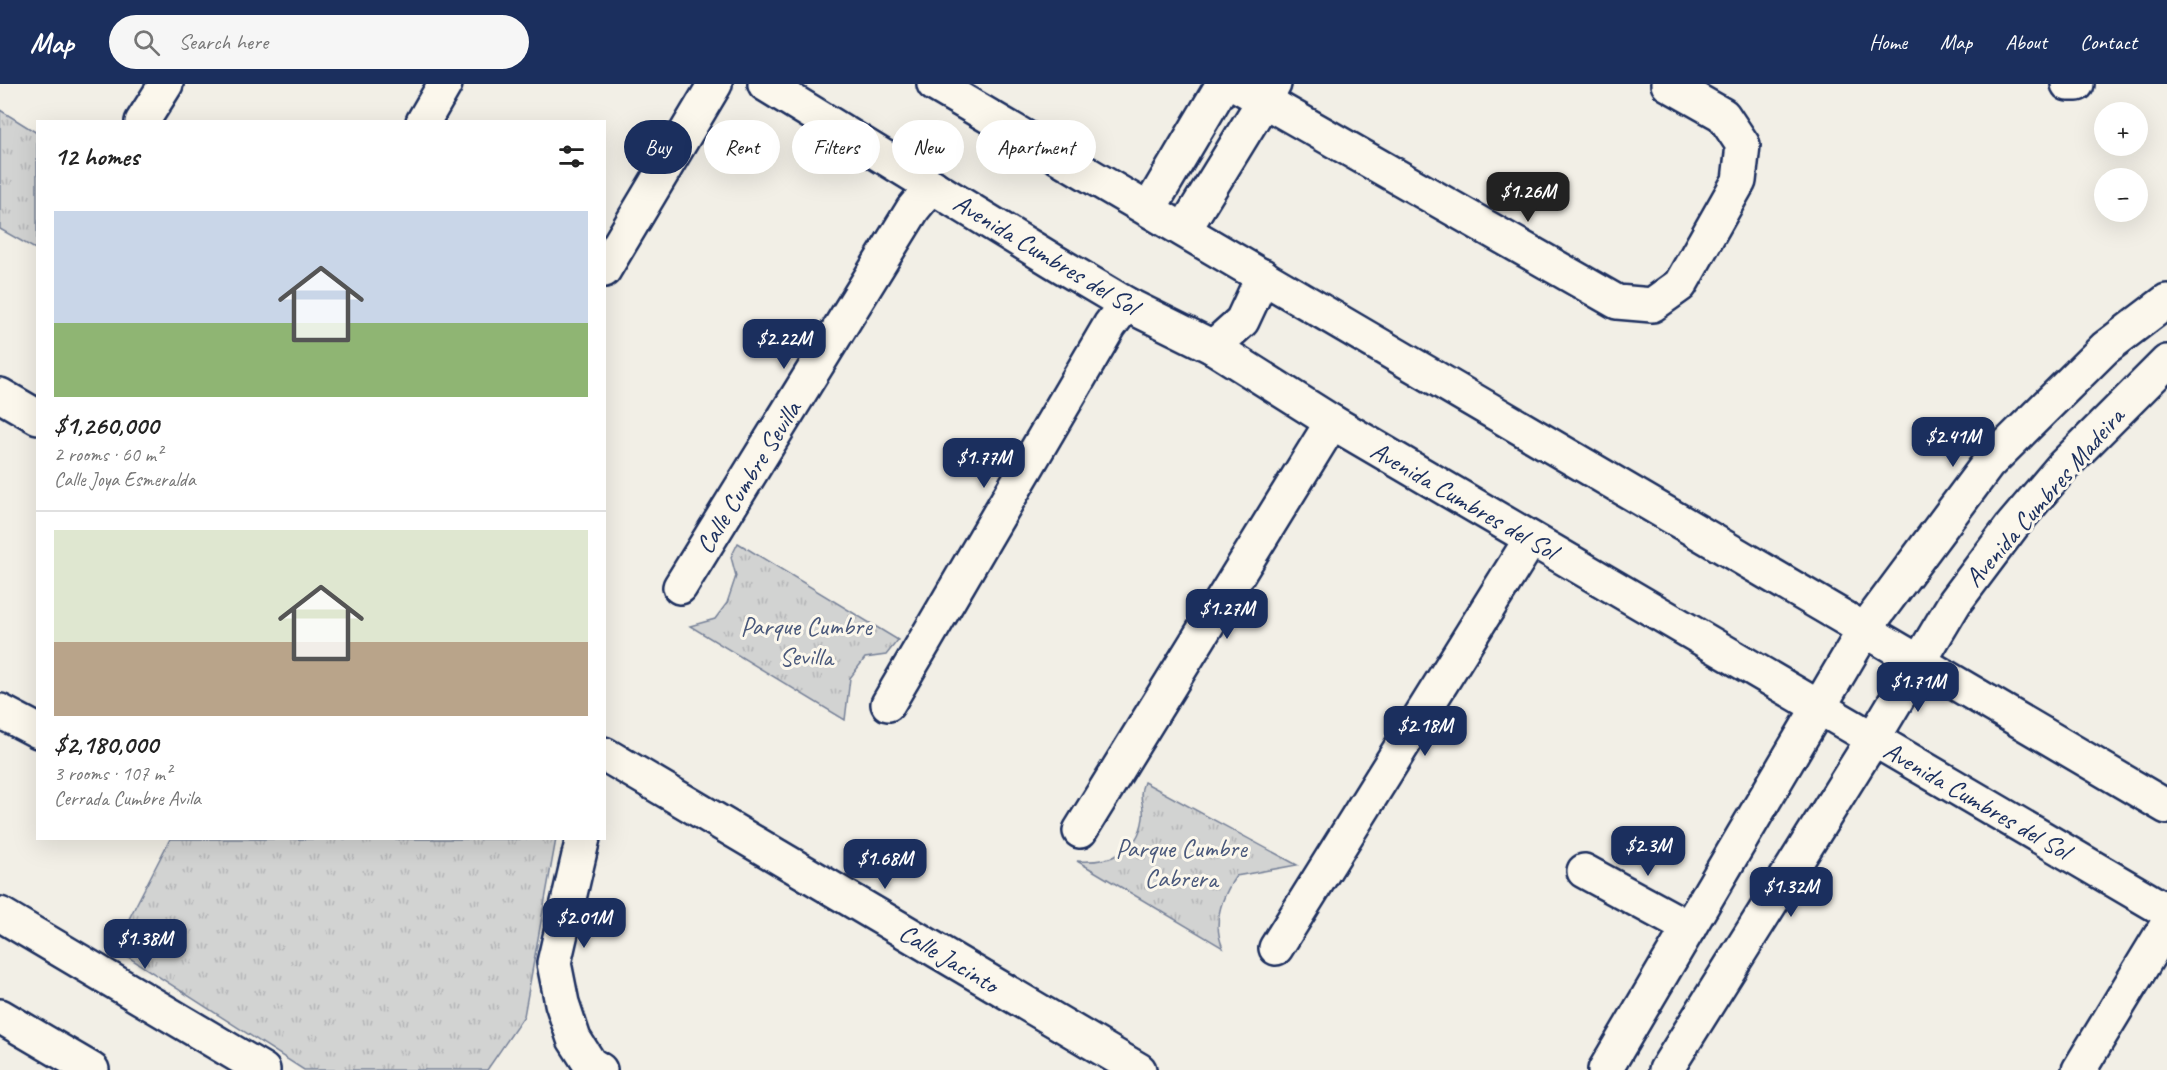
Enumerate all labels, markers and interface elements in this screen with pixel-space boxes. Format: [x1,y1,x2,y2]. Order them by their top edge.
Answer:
search box [109,15,529,69]
text: Map [30,25,73,60]
icon: search [130,26,163,59]
text: Search here [178,28,268,56]
text: Home [1869,29,1907,55]
text: Map [1940,29,1972,55]
text: About [2005,29,2047,55]
text: Contact [2080,29,2137,55]
map controls [2094,102,2148,222]
button: + [2094,102,2148,156]
chip: Buy [624,120,692,174]
chip: Rent [704,120,780,174]
chip: Filters [792,120,880,174]
chip: New [892,120,964,174]
chip: Apartment [976,120,1096,174]
text: 12 homes [54,140,139,173]
icon: filters [555,140,588,173]
button: − [2094,168,2148,222]
pin: $1.26M [1479,172,1577,223]
text: $1.26M [1501,179,1555,204]
street label: Avenida Cumbres del Sol [947,186,1148,325]
icon: home [267,250,375,358]
pin: $2.22M [735,319,833,370]
text: $2.22M [757,326,811,351]
street label: Calle Cumbre Sevilla [688,393,809,560]
street label: Avenida Cumbres Madeira [1957,399,2133,594]
text: $1,260,000 [54,409,158,442]
pin: $2.41M [1904,417,2002,468]
text: $2.41M [1926,424,1980,449]
street label: Avenida Cumbres del Sol [1365,434,1567,569]
pin: $1.77M [935,438,1033,489]
text: 2 rooms · 60 m² [54,442,162,467]
text: $1.77M [957,445,1011,470]
text: Calle Joya Esmeralda [54,467,195,492]
icon: home [267,569,375,677]
pin: $1.27M [1178,589,1276,640]
text: $1.27M [1200,596,1254,621]
park label: Parque Cumbre Sevilla [740,610,873,673]
pin: $1.71M [1869,662,1967,713]
text: $1.71M [1891,669,1945,694]
pin: $2.18M [1376,706,1474,757]
text: $2.18M [1398,713,1452,738]
text: $2,180,000 [54,728,158,761]
street label: Avenida Cumbres del Sol [1878,734,2080,869]
text: 3 rooms · 107 m² [54,761,171,786]
text: Cerrada Cumbre Avila [54,786,201,811]
pin: $2.3M [1606,826,1690,877]
park label: Parque Cumbre Cabrera [1115,832,1248,895]
text: $2.3M [1625,833,1671,858]
pin: $1.68M [836,839,934,890]
text: $1.68M [858,846,912,871]
pin: $1.32M [1742,867,1840,918]
text: $1.32M [1764,874,1818,899]
pin: $2.01M [535,898,633,949]
text: $2.01M [557,905,611,930]
street label: Calle Jacinto [893,916,1007,1002]
pin: $1.38M [96,919,194,970]
text: $1.38M [118,926,172,951]

